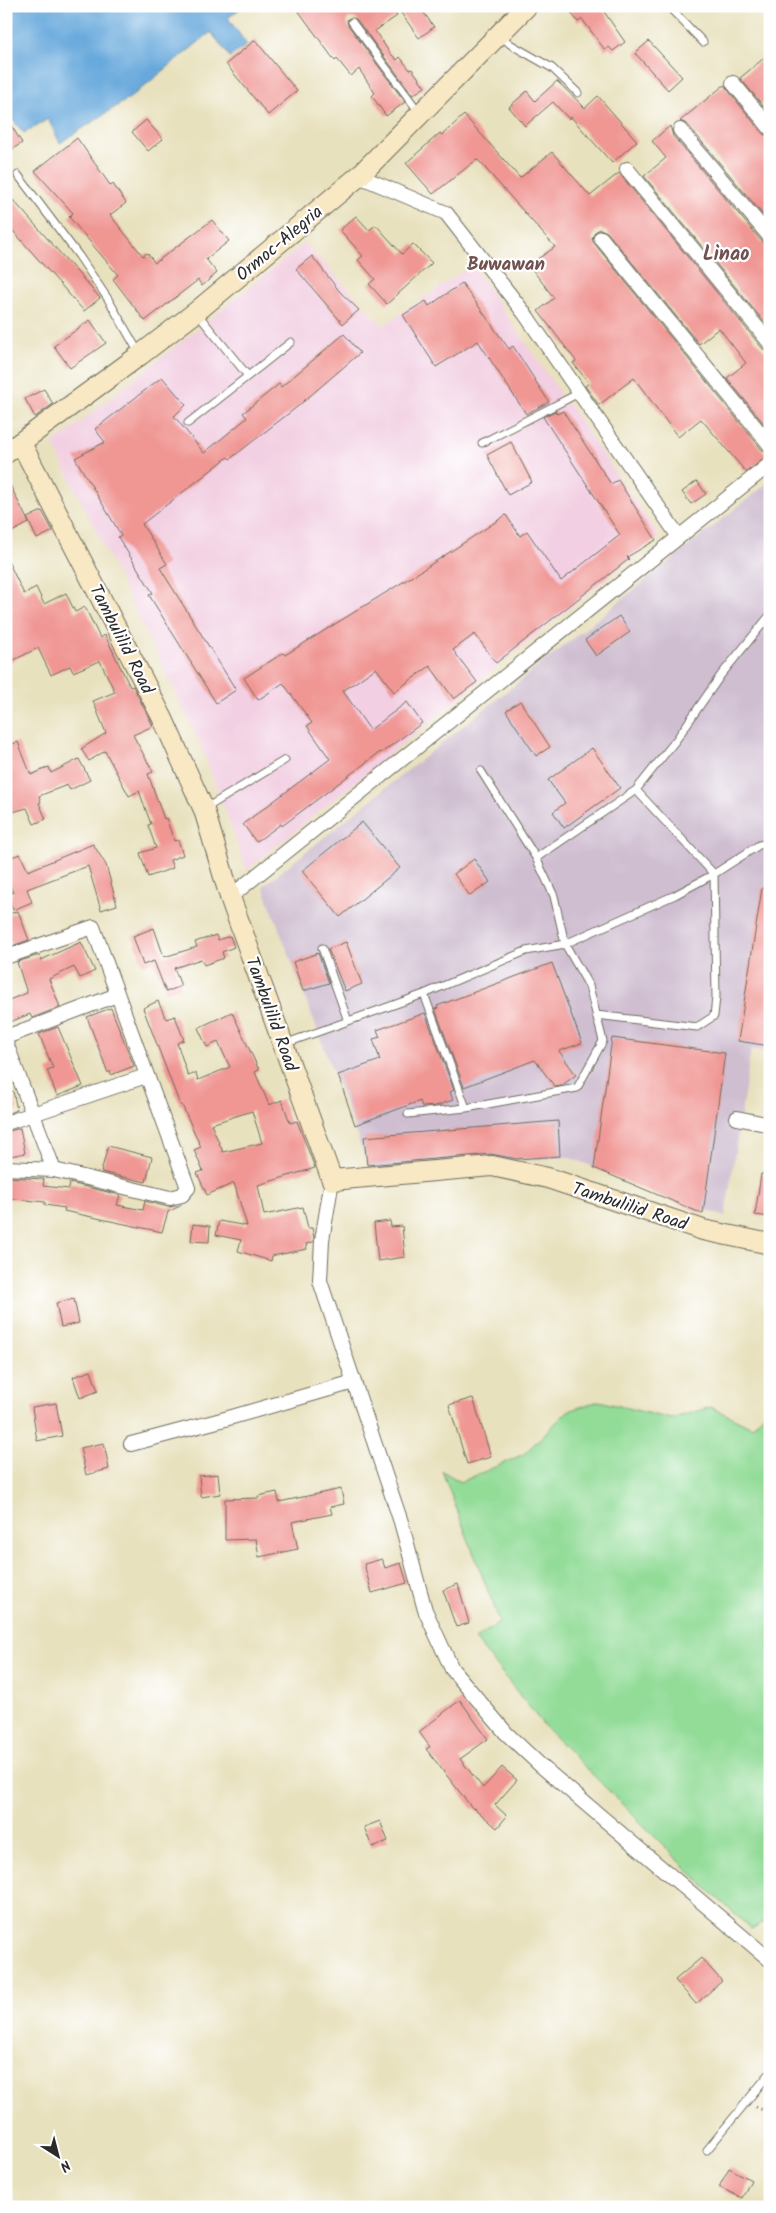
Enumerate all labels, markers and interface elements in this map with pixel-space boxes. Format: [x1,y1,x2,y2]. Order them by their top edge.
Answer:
street label: Ormoc-Alegria [230,199,330,289]
district label: Linao [703,239,749,271]
district label: Buwawan [467,250,545,280]
street label: Tambulilid Road [80,580,161,701]
street label: Tambulilid Road [236,953,305,1077]
street label: Tambulilid Road [568,1175,692,1240]
north arrow [32,2130,82,2180]
text: N [55,2154,75,2177]

